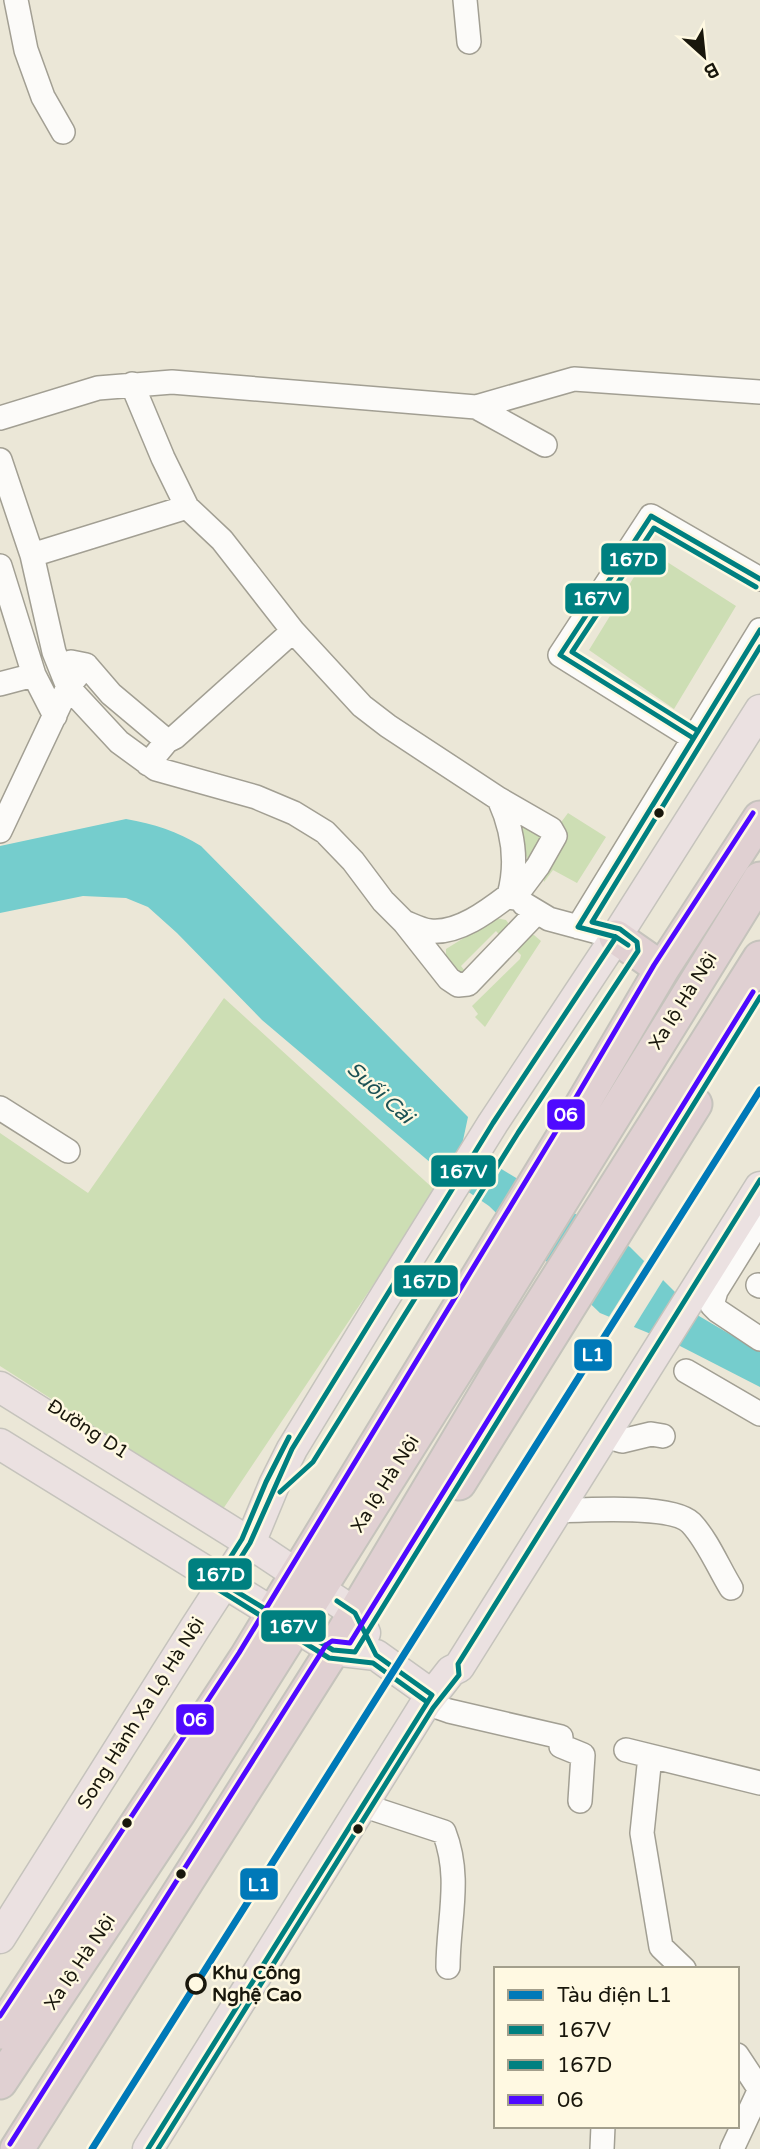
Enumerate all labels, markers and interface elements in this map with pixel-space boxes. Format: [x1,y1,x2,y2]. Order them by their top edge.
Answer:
north arrow [669,21,739,91]
text: B [700,57,722,83]
line badge: 167D [600,542,667,576]
text: 167D [608,549,658,571]
line badge: 167V [564,582,630,615]
text: 167V [573,588,622,610]
unlabelled marker [652,806,666,820]
street label: Xa lộ Hà Nội [644,948,722,1054]
water label: Suối Cái [342,1057,420,1131]
line badge: 06 [546,1098,586,1131]
text: 06 [554,1104,578,1126]
line badge: 167V [430,1154,497,1188]
text: 167V [439,1161,488,1183]
line badge: 167D [393,1264,459,1298]
text: 167D [401,1271,451,1293]
line badge: L1 [573,1338,613,1372]
text: L1 [582,1344,604,1366]
street label: Đường D1 [43,1395,133,1463]
street label: Xa lộ Hà Nội [346,1431,424,1537]
line badge: 167D [187,1557,253,1591]
text: 167D [195,1564,245,1586]
line badge: 167V [260,1609,327,1643]
street label: Song Hành Xa Lộ Hà Nội [73,1613,209,1813]
text: 167V [269,1616,318,1638]
line badge: 06 [175,1703,215,1736]
text: 06 [183,1709,207,1731]
unlabelled marker [120,1816,134,1830]
unlabelled marker [351,1822,365,1836]
unlabelled marker [174,1867,188,1881]
line badge: L1 [239,1867,279,1901]
text: L1 [248,1874,270,1896]
street label: Xa lộ Hà Nội [40,1910,120,2014]
place label: Khu Công Nghệ Cao [212,1962,302,2007]
legend [494,1967,739,2128]
marker: Khu Công Nghệ Cao [186,1974,206,1994]
text: Tàu điện L1 [557,1983,672,2008]
text: 167V [557,2018,612,2043]
text: 167D [557,2053,612,2078]
text: 06 [557,2088,583,2113]

